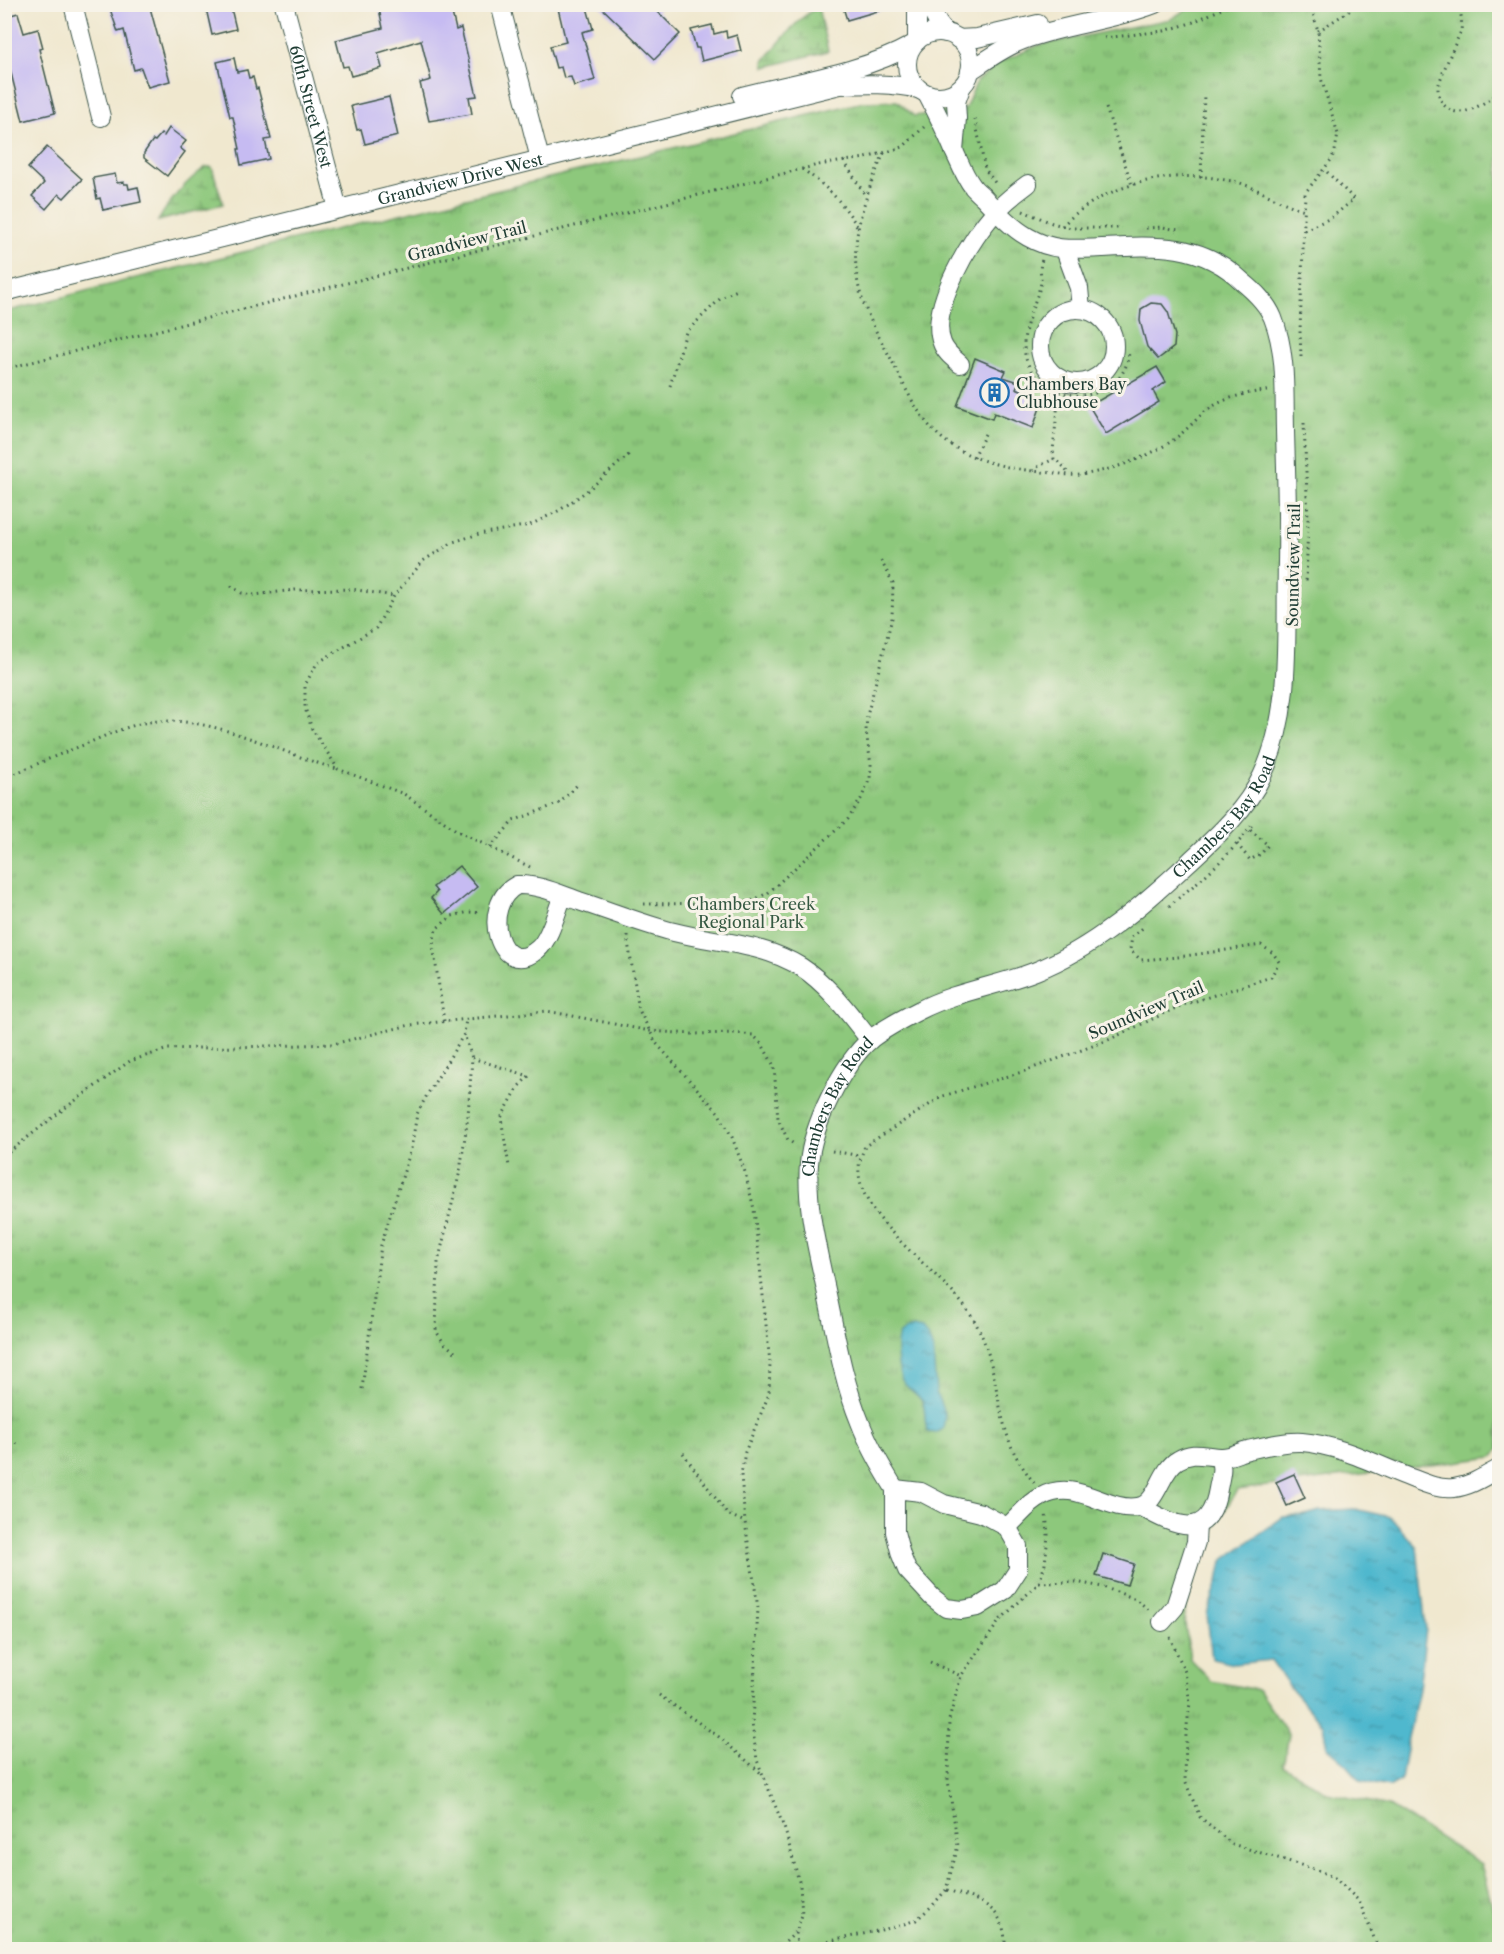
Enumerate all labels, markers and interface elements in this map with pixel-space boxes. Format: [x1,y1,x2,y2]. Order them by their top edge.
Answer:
street label: 60th Street West [285,43,337,170]
street label: Grandview Drive West [375,149,545,209]
street label: Grandview Trail [405,216,529,265]
place label: Chambers Bay Clubhouse [1016,374,1127,412]
building icon: Chambers Bay Clubhouse [979,377,1011,409]
street label: Soundview Trail [1282,503,1304,627]
street label: Chambers Bay Road [1168,753,1280,882]
park label: Chambers Creek Regional Park [687,894,816,932]
street label: Soundview Trail [1085,977,1207,1043]
street label: Chambers Bay Road [798,1032,877,1177]

